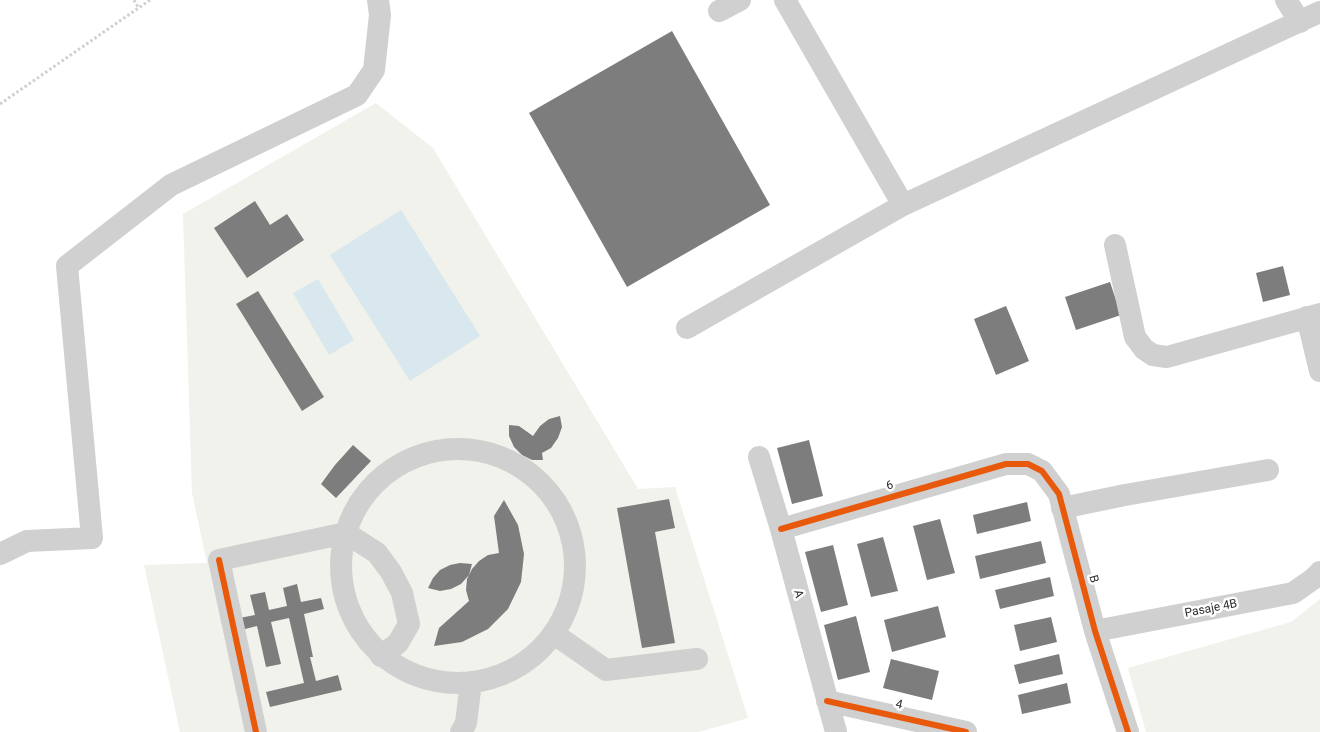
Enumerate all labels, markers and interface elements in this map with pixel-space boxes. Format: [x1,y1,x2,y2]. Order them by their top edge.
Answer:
street label: 6 [885,478,895,494]
street label: B [1085,574,1101,584]
street label: A [790,588,806,600]
street label: Pasaje 4B [1184,597,1238,621]
street label: 4 [894,697,904,713]

